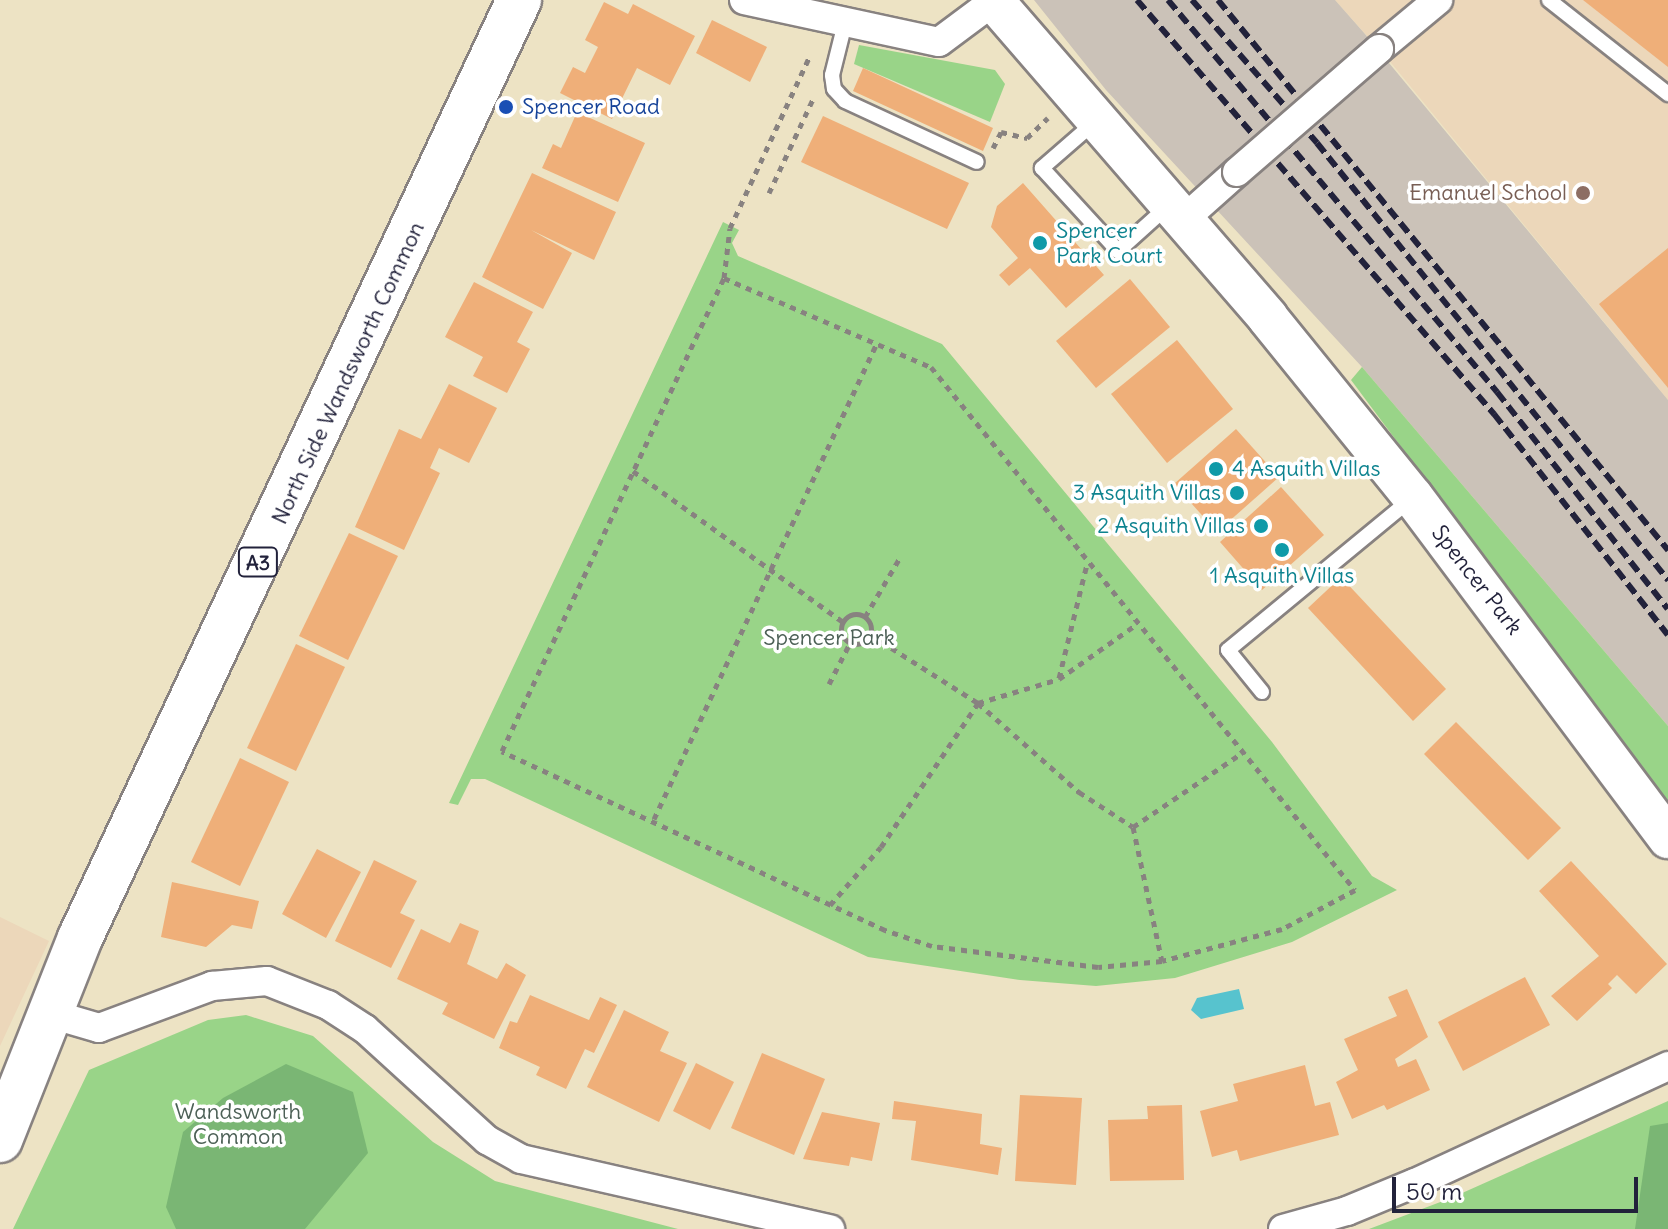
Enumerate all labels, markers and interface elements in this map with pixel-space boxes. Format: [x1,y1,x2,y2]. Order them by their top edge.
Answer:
place label: Spencer Road [522,94,660,120]
marker: Spencer Road [497,98,515,116]
place label: Emanuel School [1409,180,1567,206]
marker: Emanuel School [1574,184,1592,202]
place label: Spencer Park Court [1056,217,1163,268]
street label: North Side Wandsworth Common [266,218,430,528]
marker: Spencer Park Court [1031,234,1049,252]
place label: 4 Asquith Villas [1232,456,1380,482]
marker: 4 Asquith Villas [1207,460,1225,478]
place label: 3 Asquith Villas [1073,480,1221,506]
marker: 3 Asquith Villas [1228,484,1246,502]
place label: 2 Asquith Villas [1097,513,1245,539]
marker: 2 Asquith Villas [1252,517,1270,535]
street label: Spencer Park [1426,520,1528,640]
marker: 1 Asquith Villas [1273,541,1291,559]
road number: A3 [236,546,280,578]
place label: 1 Asquith Villas [1210,563,1354,589]
park label: Spencer Park [763,625,895,651]
park label: Wandsworth Common [175,1098,301,1150]
scale bar [1396,1161,1642,1211]
text: 50 m [1406,1176,1462,1206]

